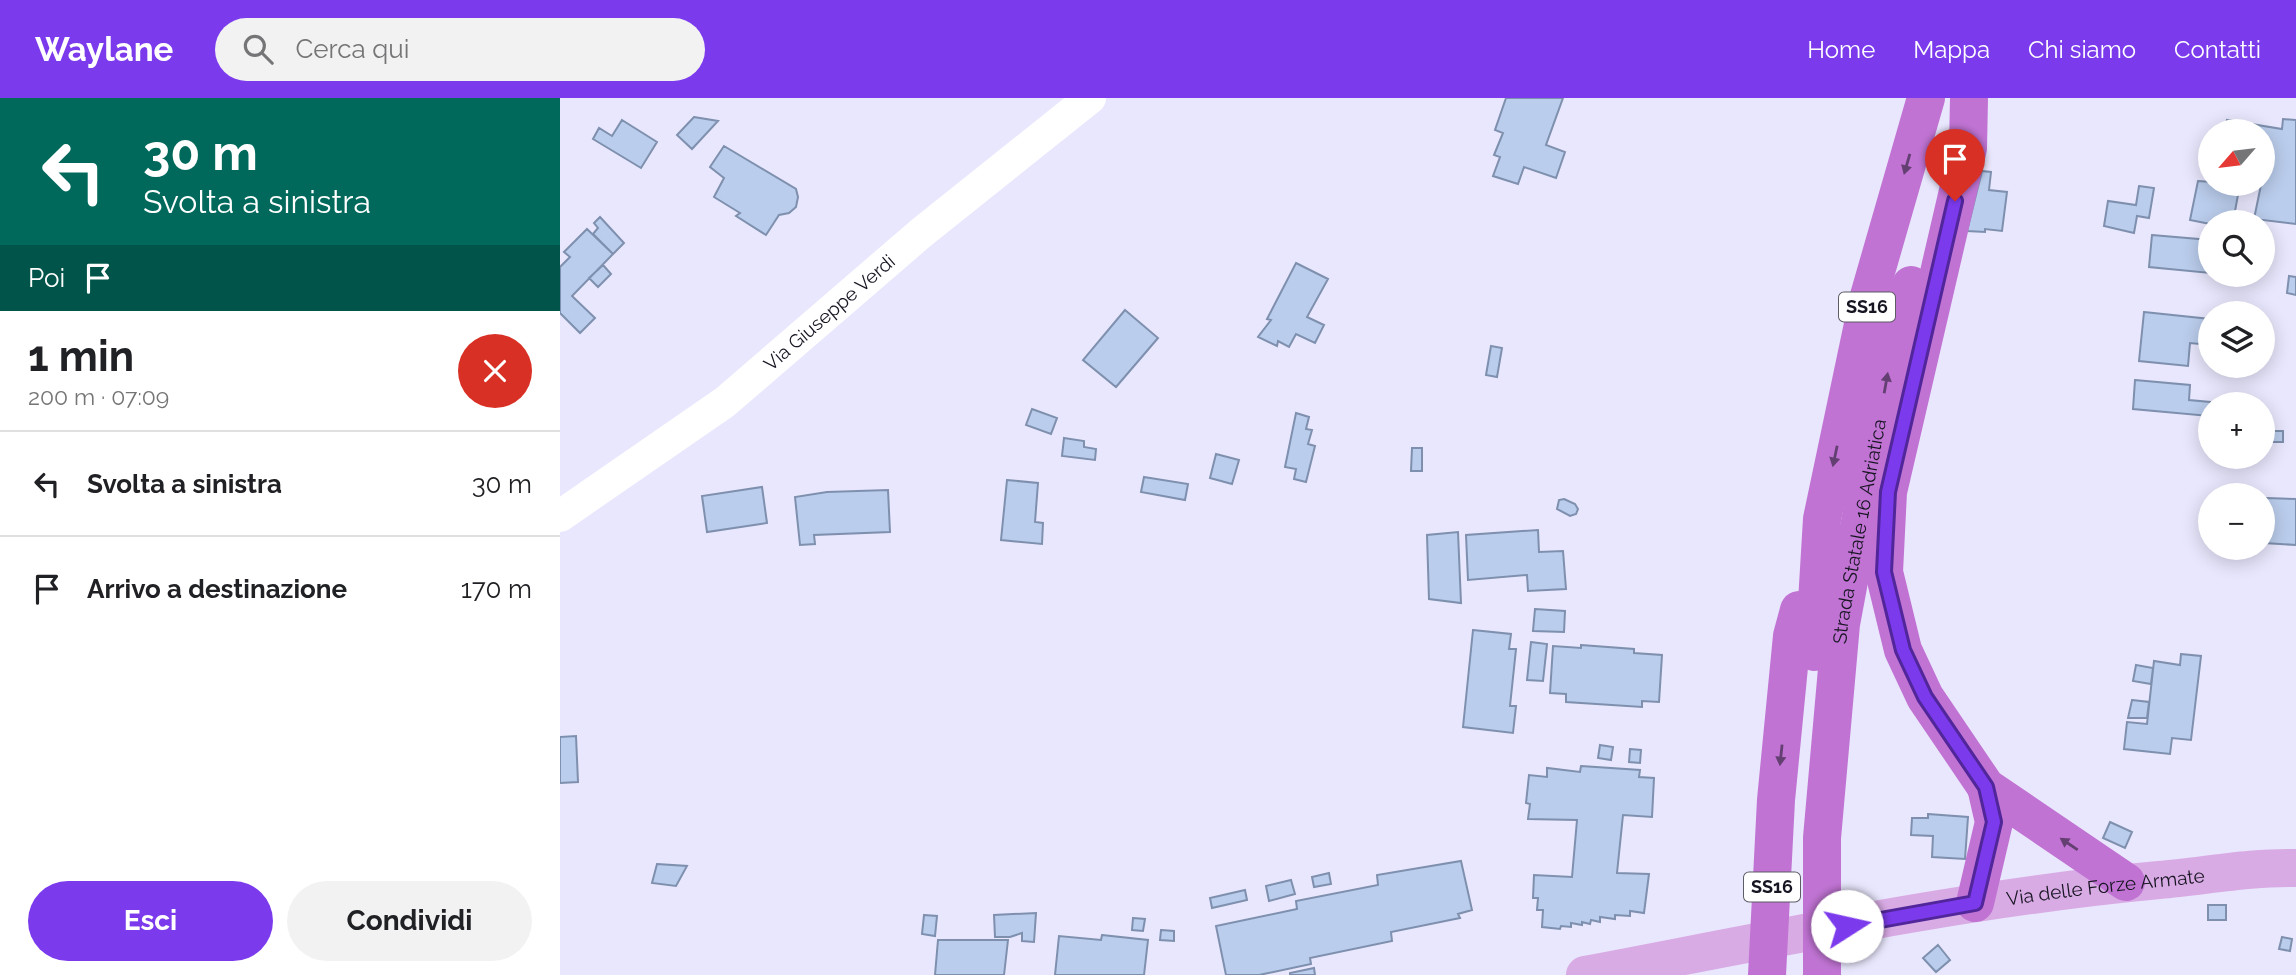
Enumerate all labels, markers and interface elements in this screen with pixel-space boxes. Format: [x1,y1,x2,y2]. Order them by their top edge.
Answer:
search box [215,18,705,81]
text: Waylane [35,30,173,69]
icon: search [239,30,277,68]
text: Cerca qui [295,34,409,64]
text: Home [1807,35,1875,64]
text: Mappa [1913,35,1990,64]
text: Chi siamo [2028,35,2136,64]
text: Contatti [2174,35,2261,64]
north arrow [2198,119,2275,196]
map controls [2198,119,2275,560]
text: 30 m [143,124,258,181]
icon: left [28,126,119,217]
pin [1925,129,1985,201]
icon: arrive [1936,140,1974,178]
one-way arrow [1902,153,1912,174]
text: Svolta a sinistra [143,183,371,220]
button: search [2198,210,2275,287]
street label: Via Giuseppe Verdi [759,250,899,375]
icon: arrive [79,259,117,297]
text: Poi [28,263,65,293]
road number: SS16 [1839,292,1895,322]
button: layers [2198,301,2275,378]
text: 1 min [28,332,134,381]
button: close [458,334,532,408]
one-way arrow [1880,372,1891,394]
text: 200 m · 07:09 [28,383,169,410]
button: + [2198,392,2275,469]
street label: Strada Statale 16 Adriatica [1828,417,1890,645]
one-way arrow [1830,445,1841,467]
icon: left [28,465,66,503]
text: Svolta a sinistra [87,469,282,499]
text: 30 m [472,469,532,499]
button: − [2198,483,2275,560]
icon: arrive [28,570,66,608]
text: Arrivo a destinazione [87,574,347,604]
text: 170 m [461,574,532,604]
one-way arrow [1775,744,1786,766]
one-way arrow [2060,837,2078,851]
street label: Via delle Forze Armate [2005,864,2206,909]
road number: SS16 [1744,872,1800,902]
button: Esci [28,881,273,961]
button: Condividi [287,881,532,961]
position arrow [1810,889,1884,963]

